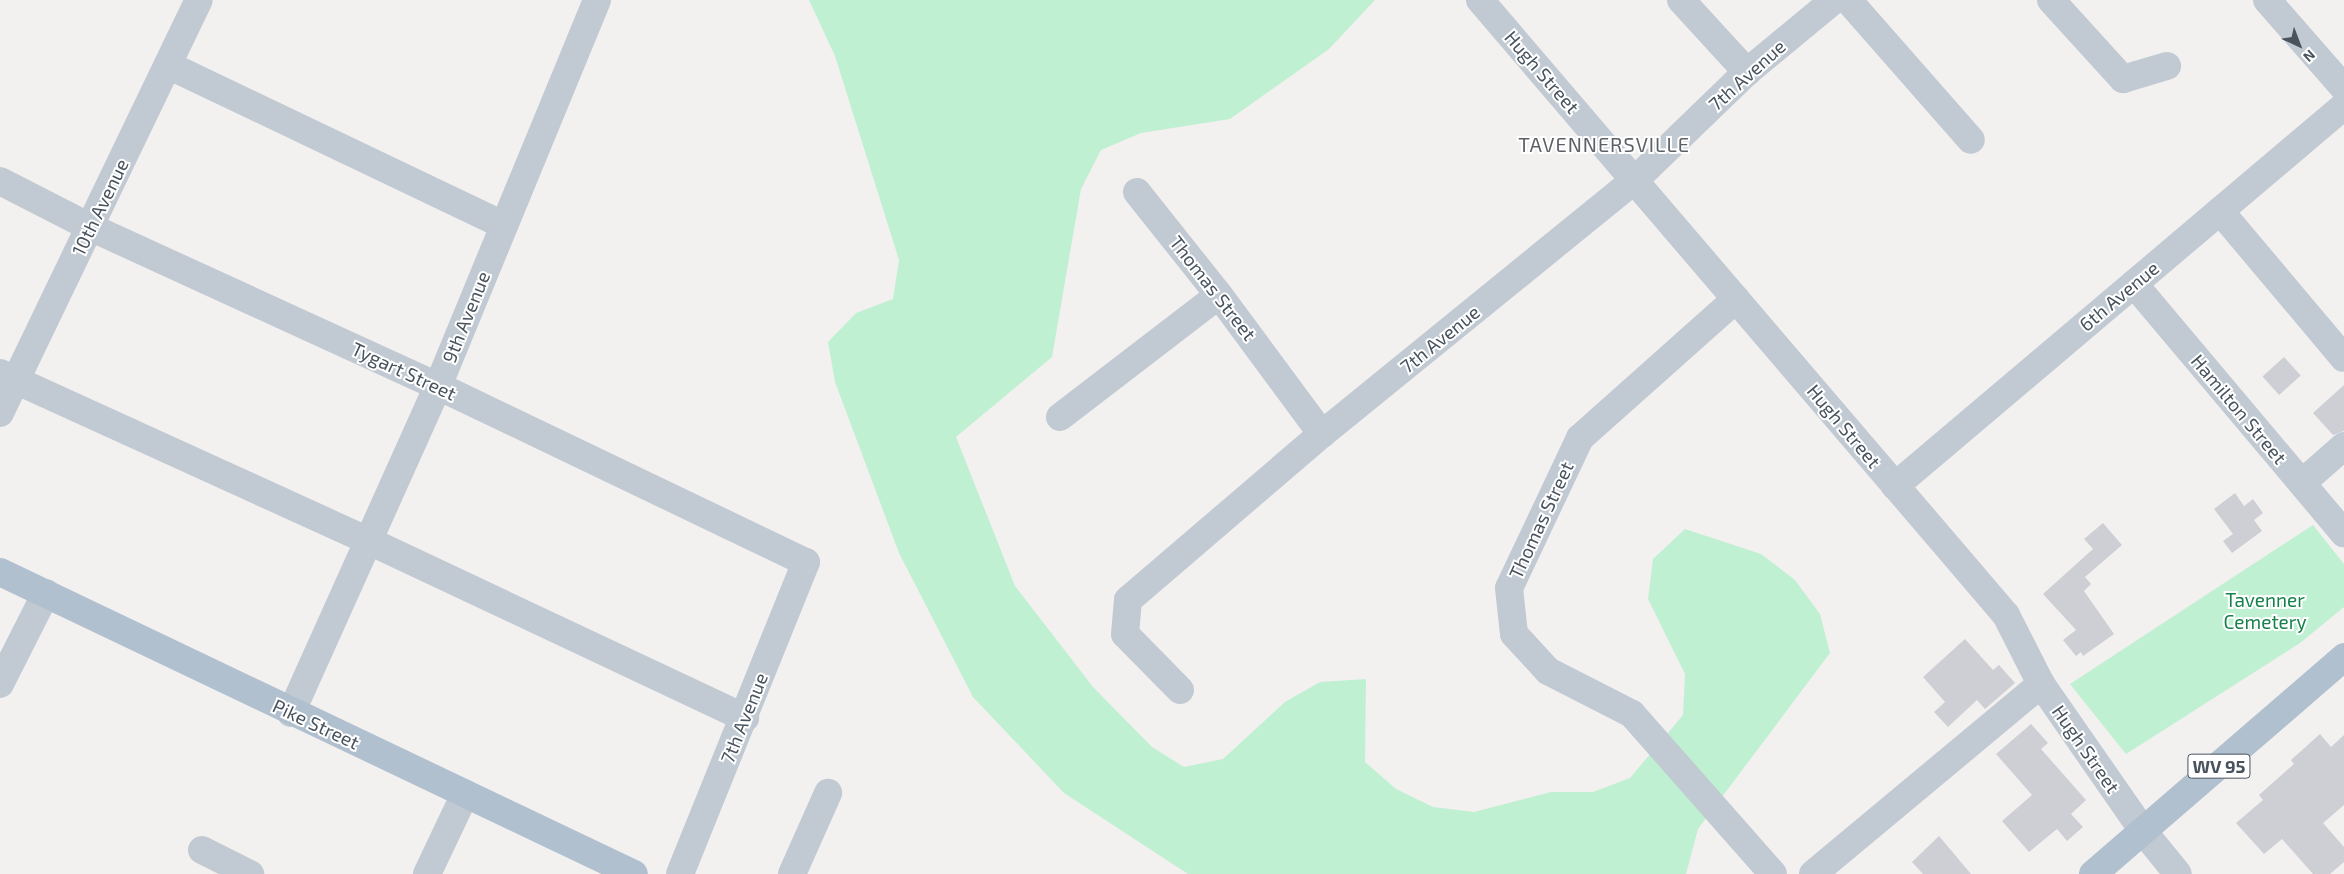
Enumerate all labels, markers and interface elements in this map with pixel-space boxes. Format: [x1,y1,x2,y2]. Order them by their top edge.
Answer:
north arrow [2274,20,2324,70]
street label: Hugh Street [1500,26,1584,118]
street label: 7th Avenue [1704,34,1790,116]
text: N [2300,47,2319,66]
district label: TAVENNERSVILLE [1516,132,1692,156]
street label: 10th Avenue [67,155,133,259]
street label: Thomas Street [1165,231,1261,345]
street label: 6th Avenue [2074,256,2164,336]
street label: 9th Avenue [437,268,495,366]
street label: 7th Avenue [1396,300,1484,378]
street label: Tygart Street [348,337,460,405]
street label: Hamilton Street [2187,350,2291,468]
street label: Hugh Street [1802,380,1886,472]
street label: Thomas Street [1504,458,1578,582]
park label: Tavenner Cemetery [2224,589,2306,633]
street label: 7th Avenue [715,669,773,767]
street label: Pike Street [269,694,363,754]
street label: Hugh Street [2047,701,2125,797]
road number: WV 95 [2186,750,2252,781]

